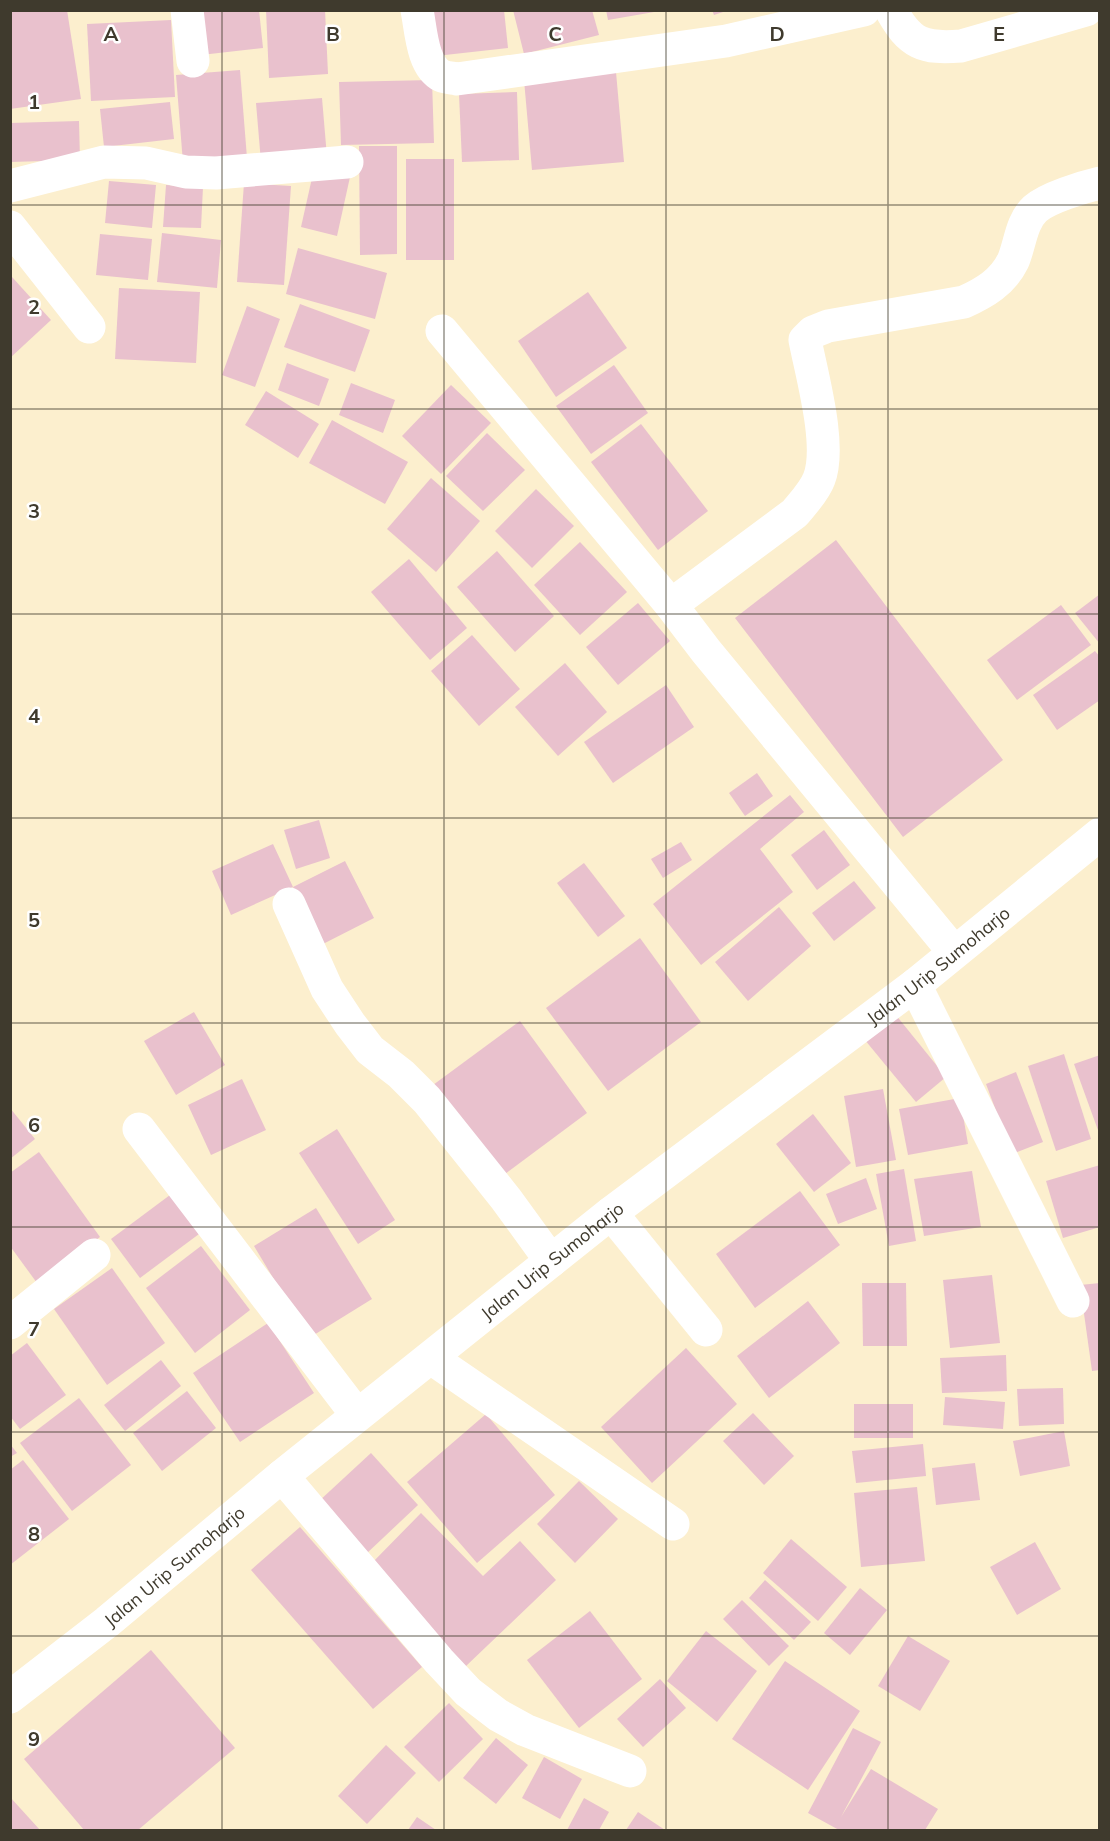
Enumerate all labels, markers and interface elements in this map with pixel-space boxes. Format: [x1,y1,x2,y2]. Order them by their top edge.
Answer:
text: A [104,21,119,46]
text: B [326,21,340,46]
text: C [548,21,562,46]
text: D [769,21,785,46]
text: E [993,21,1005,46]
text: 1 [28,89,40,114]
text: 2 [28,294,40,319]
text: 3 [28,498,40,523]
text: 4 [28,703,40,728]
street label: Jalan Urip Sumoharjo [862,901,1014,1029]
text: 5 [28,907,40,932]
text: 6 [28,1112,40,1137]
street label: Jalan Urip Sumoharjo [476,1196,628,1324]
text: 7 [28,1316,40,1341]
street label: Jalan Urip Sumoharjo [99,1501,249,1631]
text: 8 [28,1521,40,1546]
text: 9 [28,1726,40,1751]

